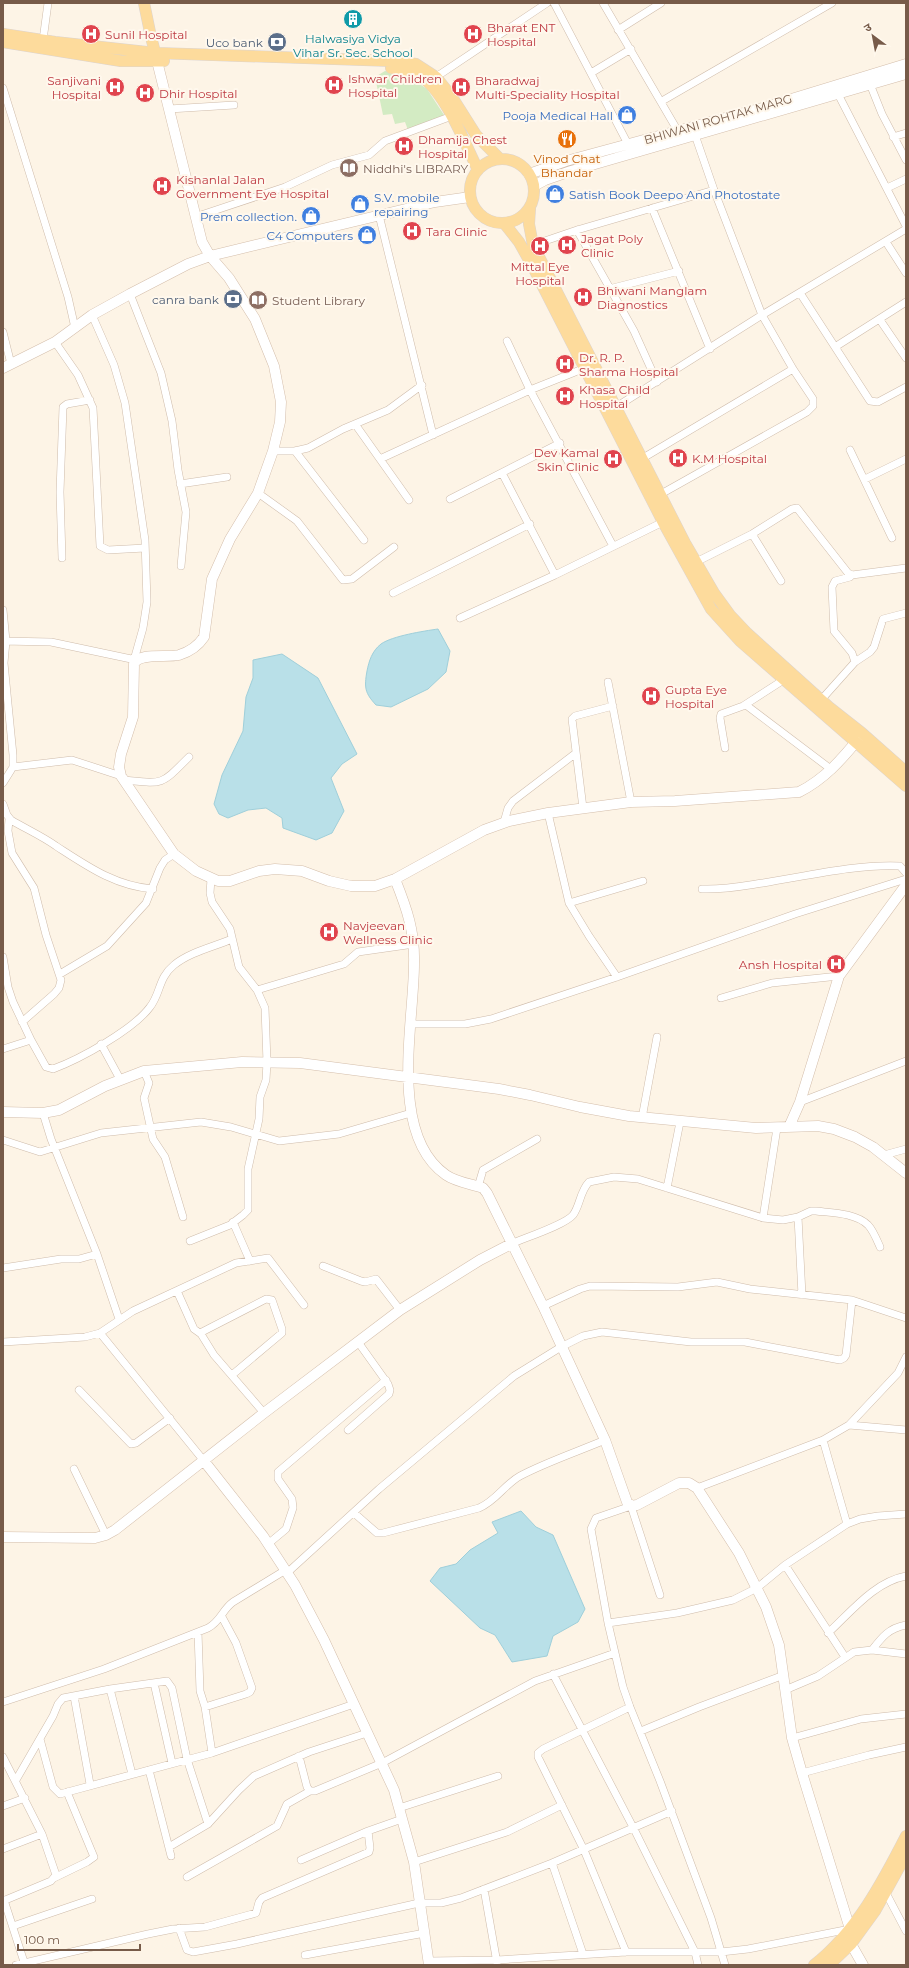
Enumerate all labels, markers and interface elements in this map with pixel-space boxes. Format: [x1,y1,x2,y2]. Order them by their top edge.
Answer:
building icon: Halwasiya Vidya Vihar Sr. Sec. School [342,8,364,30]
north arrow [853,16,893,56]
place label: Bharat ENT Hospital [487,20,555,49]
text: उ [861,20,875,35]
hospital icon: Sunil Hospital [80,23,102,45]
hospital icon: Bharat ENT Hospital [462,23,484,45]
place label: Sunil Hospital [105,27,188,42]
bank icon: Uco bank [266,31,288,53]
place label: Halwasiya Vidya Vihar Sr. Sec. School [293,31,413,60]
place label: Uco bank [206,35,264,50]
place label: Ishwar Children Hospital [348,71,442,100]
place label: Sanjivani Hospital [47,73,101,102]
place label: Bharadwaj Multi-Speciality Hospital [475,73,620,102]
hospital icon: Ishwar Children Hospital [323,74,345,96]
hospital icon: Sanjivani Hospital [104,76,126,98]
hospital icon: Bharadwaj Multi-Speciality Hospital [450,76,472,98]
hospital icon: Dhir Hospital [134,82,156,104]
place label: Dhir Hospital [159,86,238,101]
street label: BHIWANI ROHTAK MARG [642,91,794,147]
shop icon: Pooja Medical Hall [616,104,638,126]
place label: Pooja Medical Hall [502,108,613,123]
restaurant icon: Vinod Chat Bhandar [556,128,578,150]
place label: Dhamija Chest Hospital [418,132,507,161]
hospital icon: Dhamija Chest Hospital [393,135,415,157]
place label: Vinod Chat Bhandar [534,151,601,180]
library icon: Niddhi's LIBRARY [338,157,360,179]
place label: Niddhi's LIBRARY [363,161,469,176]
place label: Kishanlal Jalan Government Eye Hospital [176,172,329,201]
hospital icon: Kishanlal Jalan Government Eye Hospital [151,175,173,197]
shop icon: Satish Book Deepo And Photostate [544,183,566,205]
place label: Satish Book Deepo And Photostate [569,187,780,202]
place label: S.V. mobile repairing [374,190,439,219]
shop icon: S.V. mobile repairing [349,193,371,215]
shop icon: Prem collection. [300,205,322,227]
place label: Prem collection. [200,209,297,224]
hospital icon: Tara Clinic [401,220,423,242]
shop icon: C4 Computers [356,224,378,246]
place label: Tara Clinic [426,224,487,239]
place label: C4 Computers [267,228,353,243]
place label: Jagat Poly Clinic [580,231,644,260]
hospital icon: Jagat Poly Clinic [556,234,578,256]
hospital icon: Mittal Eye Hospital [529,235,551,257]
place label: Mittal Eye Hospital [511,259,569,288]
place label: Bhiwani Manglam Diagnostics [597,283,707,312]
hospital icon: Bhiwani Manglam Diagnostics [572,286,594,308]
bank icon: canra bank [222,288,244,310]
library icon: Student Library [247,289,269,311]
place label: canra bank [152,292,220,307]
place label: Student Library [272,293,365,308]
place label: Dr. R. P. Sharma Hospital [579,350,679,379]
hospital icon: Dr. R. P. Sharma Hospital [554,353,576,375]
place label: Khasa Child Hospital [579,382,650,411]
hospital icon: Khasa Child Hospital [554,385,576,407]
place label: Dev Kamal Skin Clinic [534,445,599,474]
hospital icon: K.M Hospital [667,447,689,469]
hospital icon: Dev Kamal Skin Clinic [602,448,624,470]
place label: K.M Hospital [692,451,767,466]
place label: Gupta Eye Hospital [665,682,727,711]
hospital icon: Gupta Eye Hospital [640,685,662,707]
place label: Navjeevan Wellness Clinic [343,918,433,947]
hospital icon: Navjeevan Wellness Clinic [318,921,340,943]
hospital icon: Ansh Hospital [825,953,847,975]
place label: Ansh Hospital [739,957,822,972]
scale bar [18,1926,140,1952]
text: 100 m [24,1932,60,1947]

